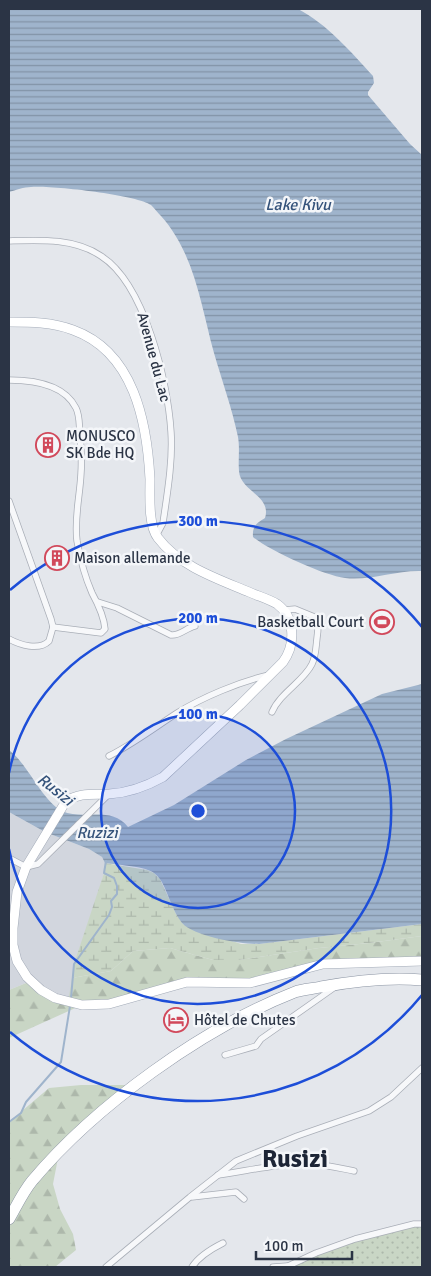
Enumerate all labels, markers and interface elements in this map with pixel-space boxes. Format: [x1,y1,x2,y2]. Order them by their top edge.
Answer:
water label: Lake Kivu [265,195,332,215]
street label: Avenue du Lac [133,310,175,404]
place label: MONUSCO SK Bde HQ [66,427,135,462]
building icon: MONUSCO SK Bde HQ [35,432,61,458]
text: 300 m [178,512,218,530]
building icon: Maison allemande [44,545,70,571]
place label: Maison allemande [74,549,190,567]
text: 200 m [178,609,218,627]
sports icon: Basketball Court [369,609,395,635]
place label: Basketball Court [257,613,364,631]
text: 100 m [178,705,218,723]
water label: Rusizi [33,769,79,811]
centre of rings [189,802,207,820]
water label: Ruzizi [77,823,119,843]
hotel icon: Hôtel de Chutes [163,1007,189,1033]
place label: Hôtel de Chutes [194,1011,296,1029]
district label: Rusizi [262,1143,328,1174]
scale bar [256,1228,352,1260]
text: 100 m [264,1237,304,1255]

